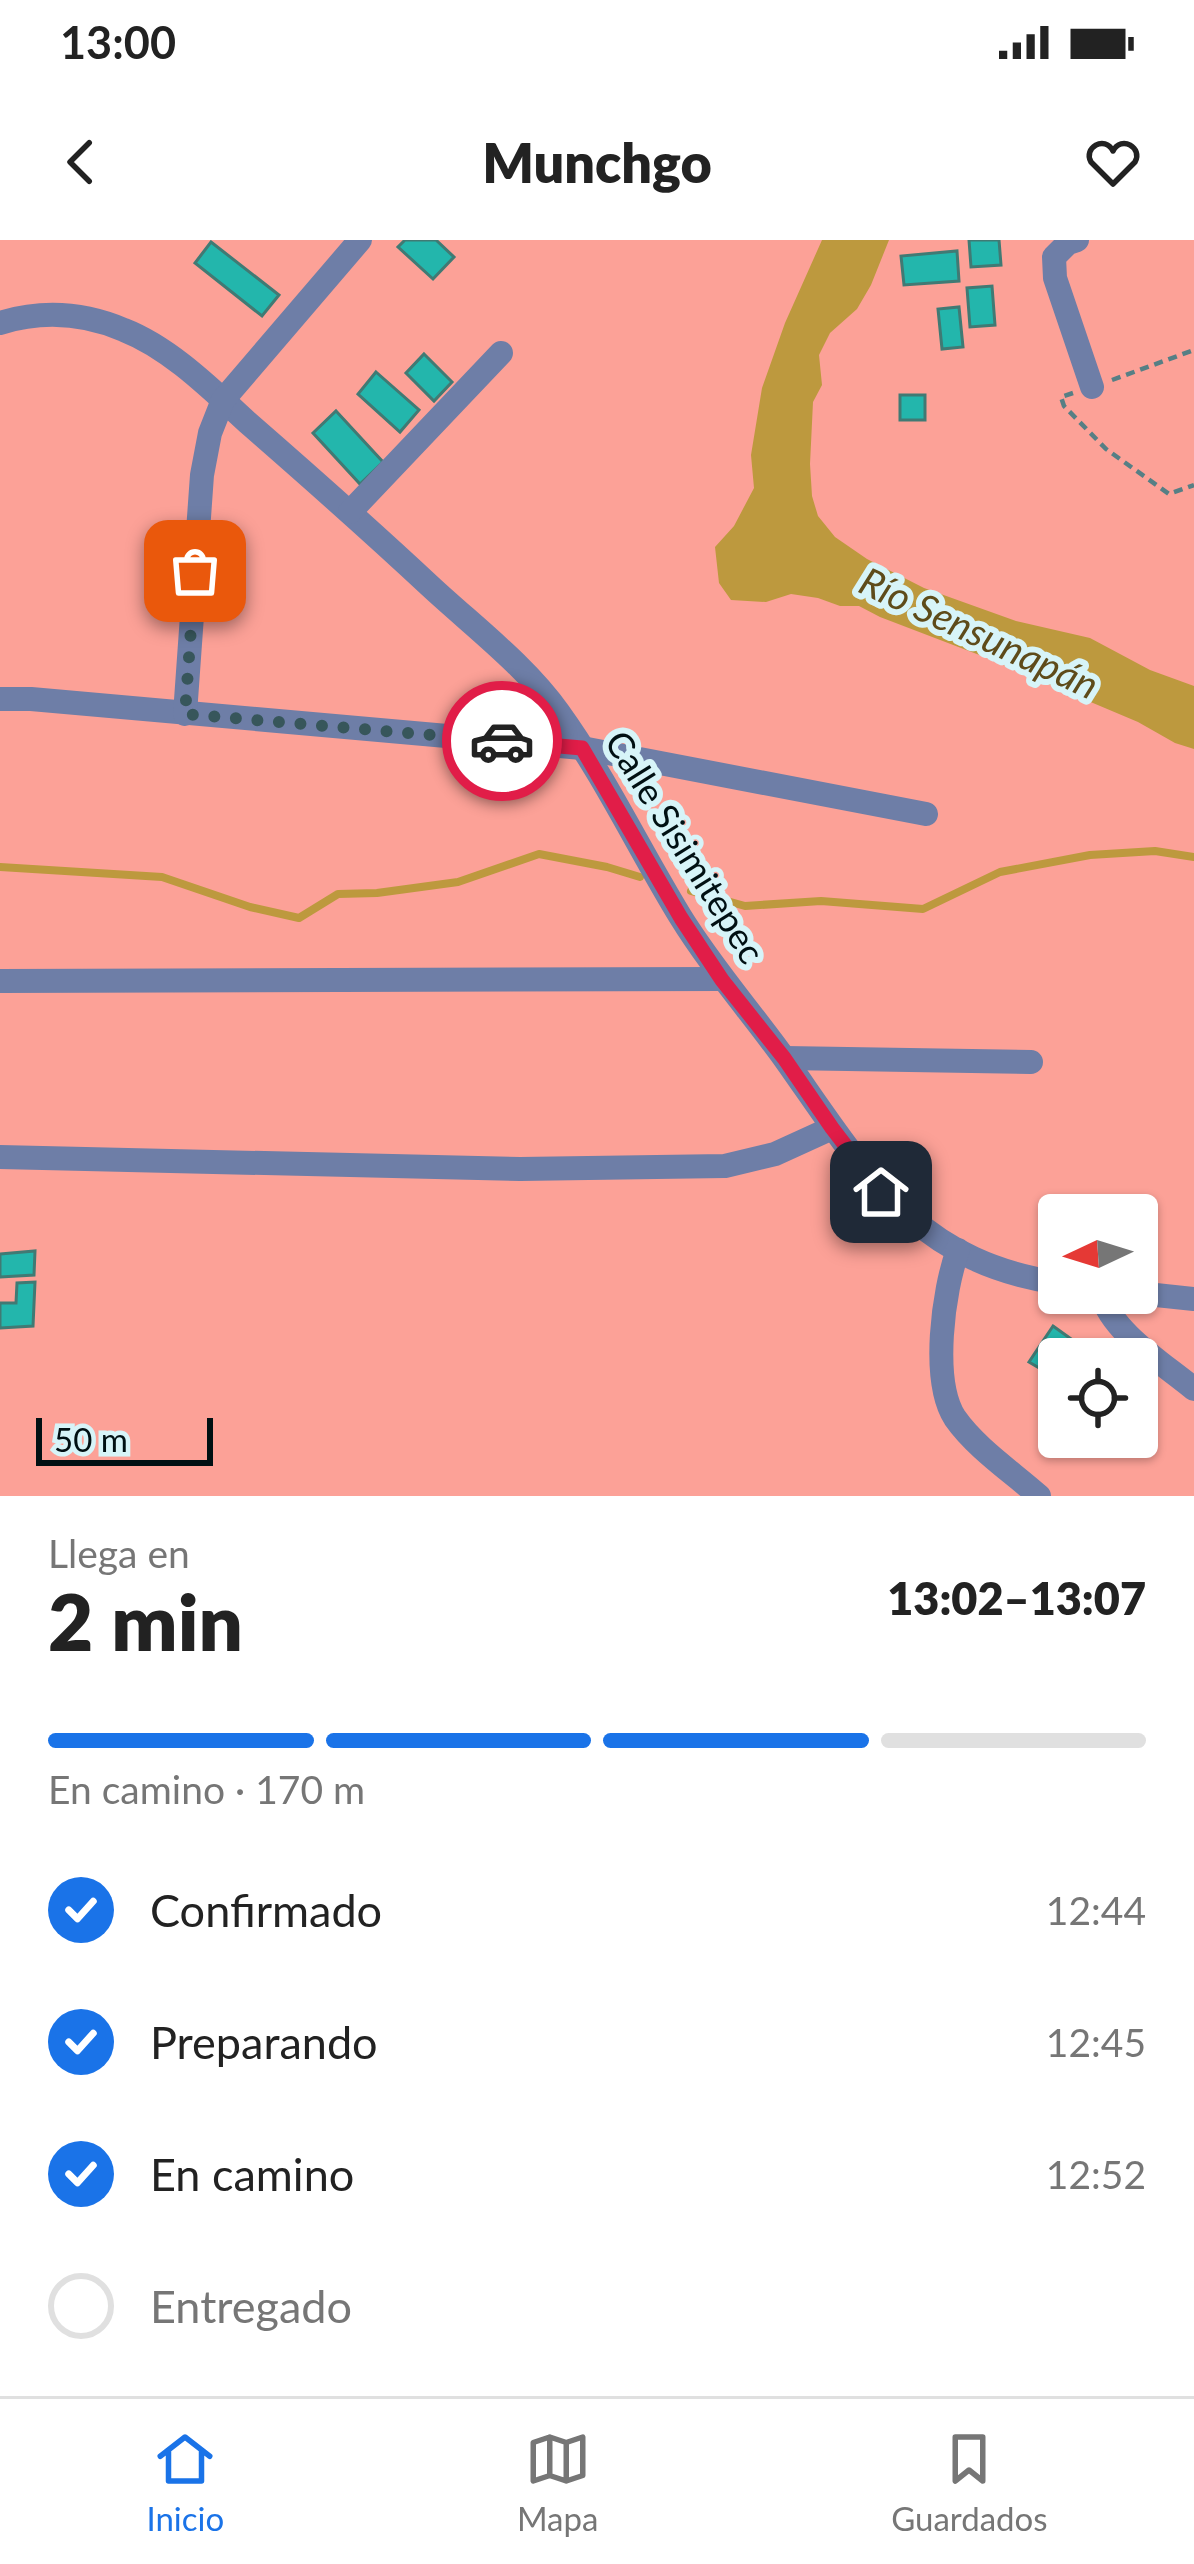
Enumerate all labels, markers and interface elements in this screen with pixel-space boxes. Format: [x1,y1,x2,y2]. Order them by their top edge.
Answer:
text: 13:00 [60,15,176,69]
icon: back [48,129,114,195]
icon: heart [1080,129,1146,195]
text: Munchgo [482,130,712,195]
pin [144,520,246,622]
icon: bag [162,538,228,604]
water label: Río Sensunapán [853,557,1106,707]
courier [442,681,562,801]
icon: car [469,708,535,774]
street label: Calle Sisimitepec [597,722,775,971]
pin [830,1141,932,1243]
icon: home [848,1159,914,1225]
north arrow [1038,1194,1158,1314]
map controls [1038,1194,1158,1458]
button: locate [1038,1338,1158,1458]
scale bar [36,1412,213,1465]
text: 50 m [54,1419,128,1459]
text: Llega en [48,1530,190,1576]
text: 13:02–13:07 [887,1571,1146,1625]
text: 2 min [48,1574,243,1668]
text: En camino · 170 m [48,1766,365,1812]
icon: check [48,1877,114,1943]
text: Confirmado [150,1883,382,1937]
text: 12:44 [1046,1887,1146,1933]
icon: check [48,2009,114,2075]
text: Preparando [150,2015,378,2069]
text: 12:45 [1046,2019,1146,2065]
icon: check [48,2141,114,2207]
text: En camino [150,2147,354,2201]
text: 12:52 [1046,2151,1146,2197]
text: Entregado [150,2279,352,2333]
tab: Inicio [146,2426,224,2538]
tab: Mapa [517,2426,598,2538]
tab: Guardados [891,2426,1048,2538]

